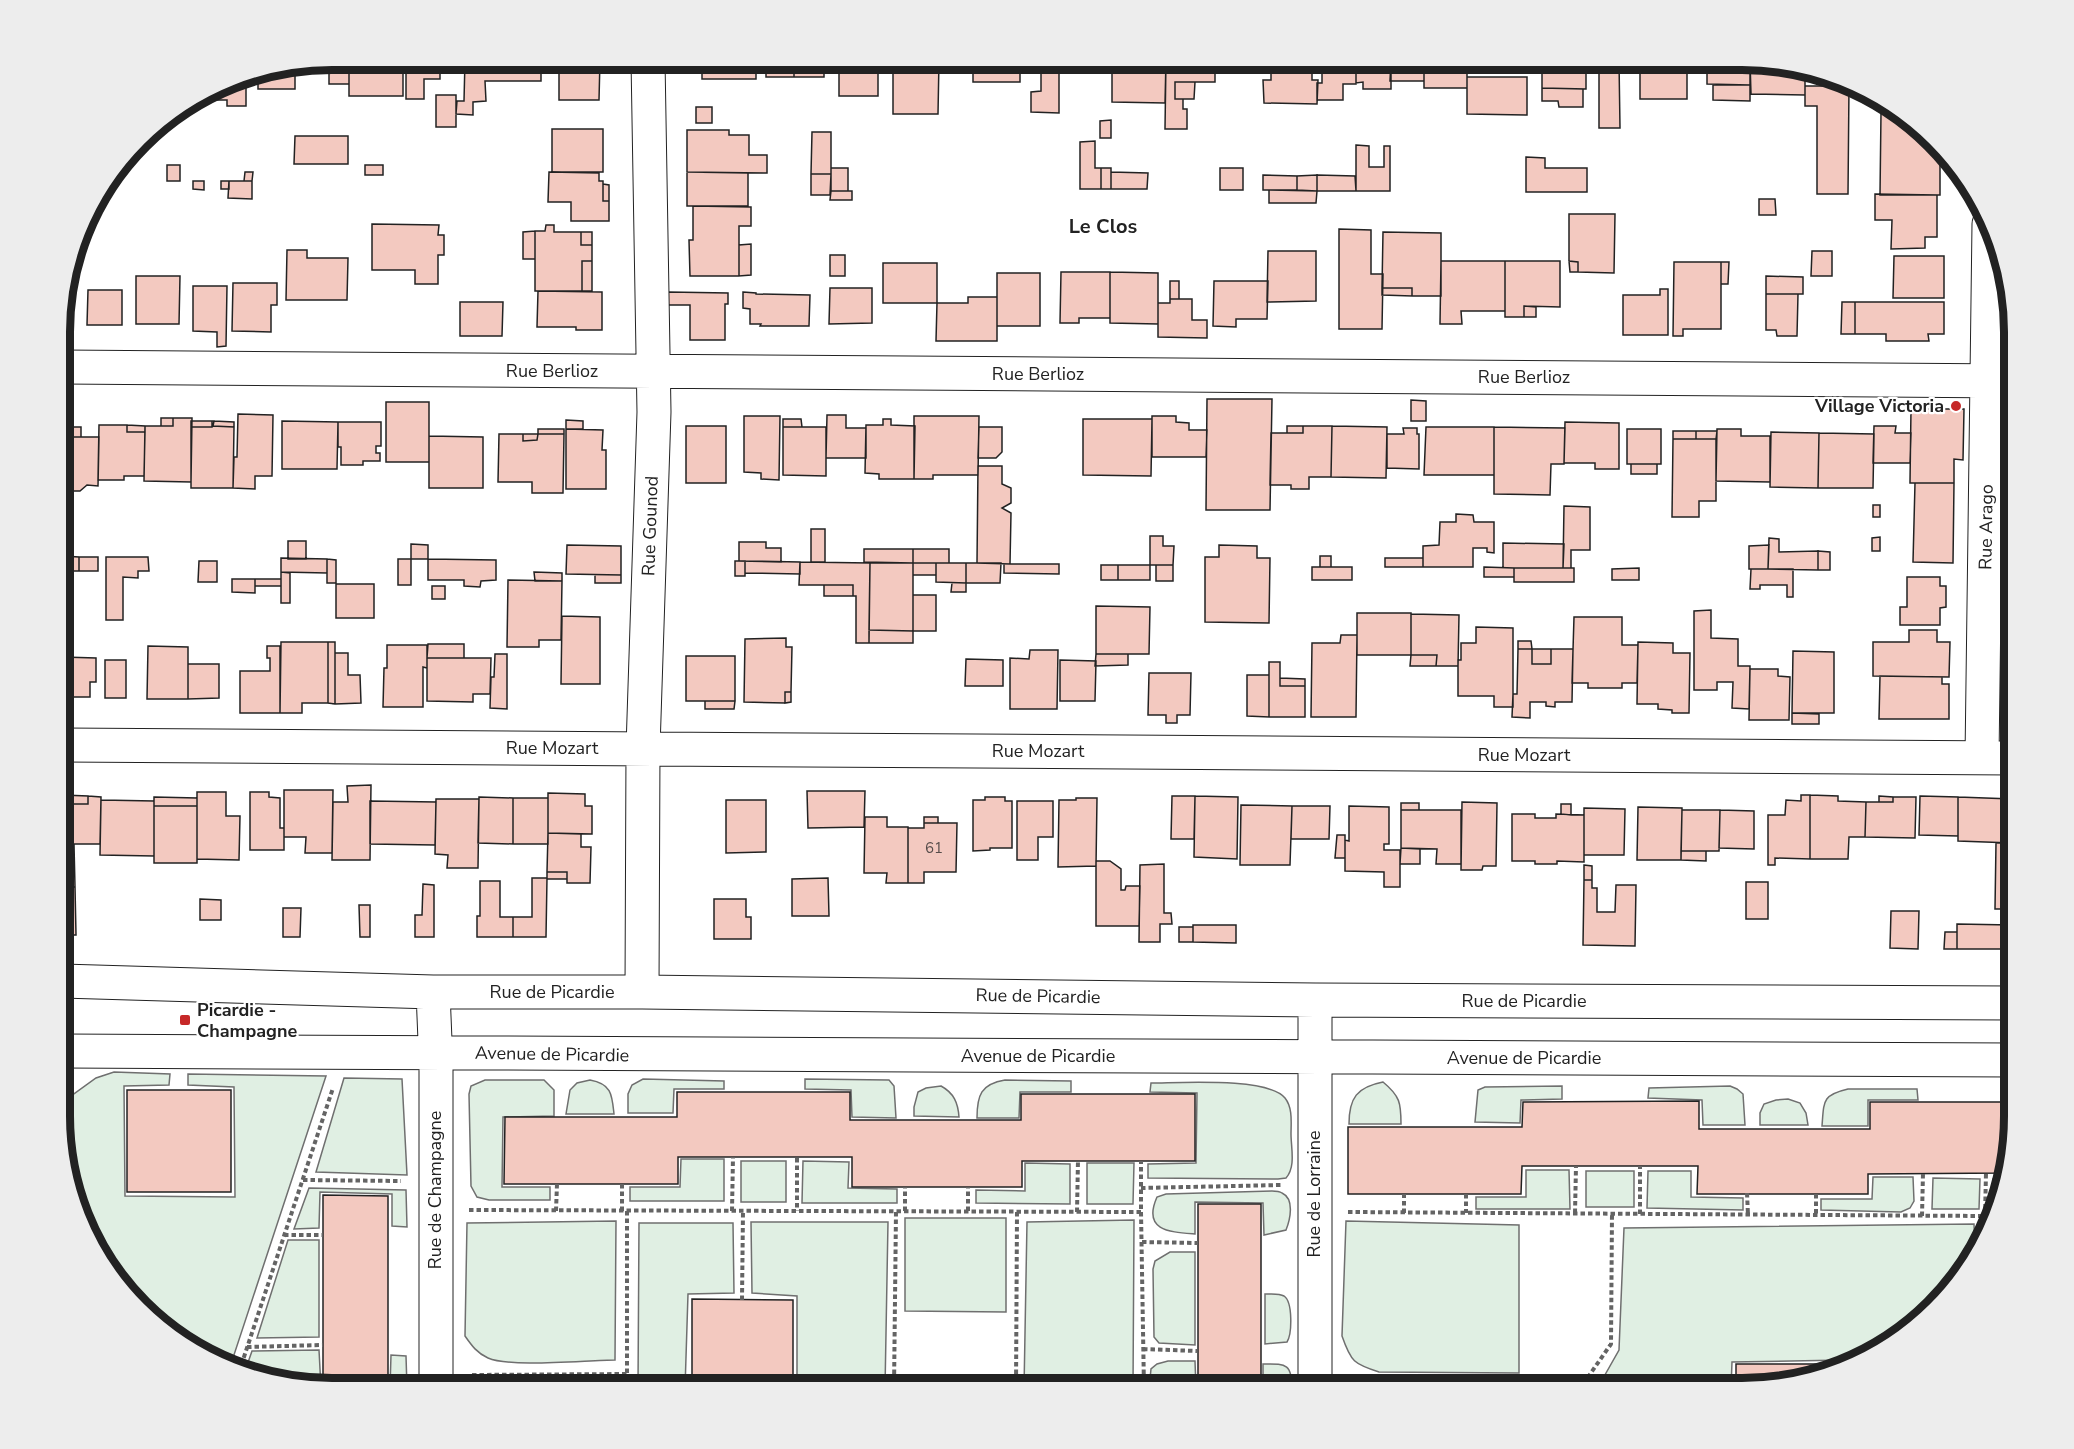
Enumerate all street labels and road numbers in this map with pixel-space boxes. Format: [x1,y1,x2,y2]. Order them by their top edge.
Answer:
street label: Rue Berlioz [506,359,598,383]
street label: Rue Berlioz [992,362,1084,386]
street label: Rue Berlioz [1478,365,1570,389]
street label: Rue Gounod [636,475,664,577]
street label: Rue Arago [1973,484,1999,570]
street label: Rue Mozart [506,736,599,760]
street label: Rue Mozart [992,739,1085,763]
street label: Rue Mozart [1478,743,1571,767]
street label: Rue de Picardie [490,980,614,1004]
street label: Rue de Picardie [975,983,1101,1009]
street label: Rue de Picardie [1462,989,1586,1013]
street label: Avenue de Picardie [475,1041,629,1067]
street label: Avenue de Picardie [961,1044,1115,1068]
street label: Avenue de Picardie [1447,1046,1601,1070]
street label: Rue de Champagne [423,1111,447,1269]
street label: Rue de Lorraine [1302,1130,1326,1258]

